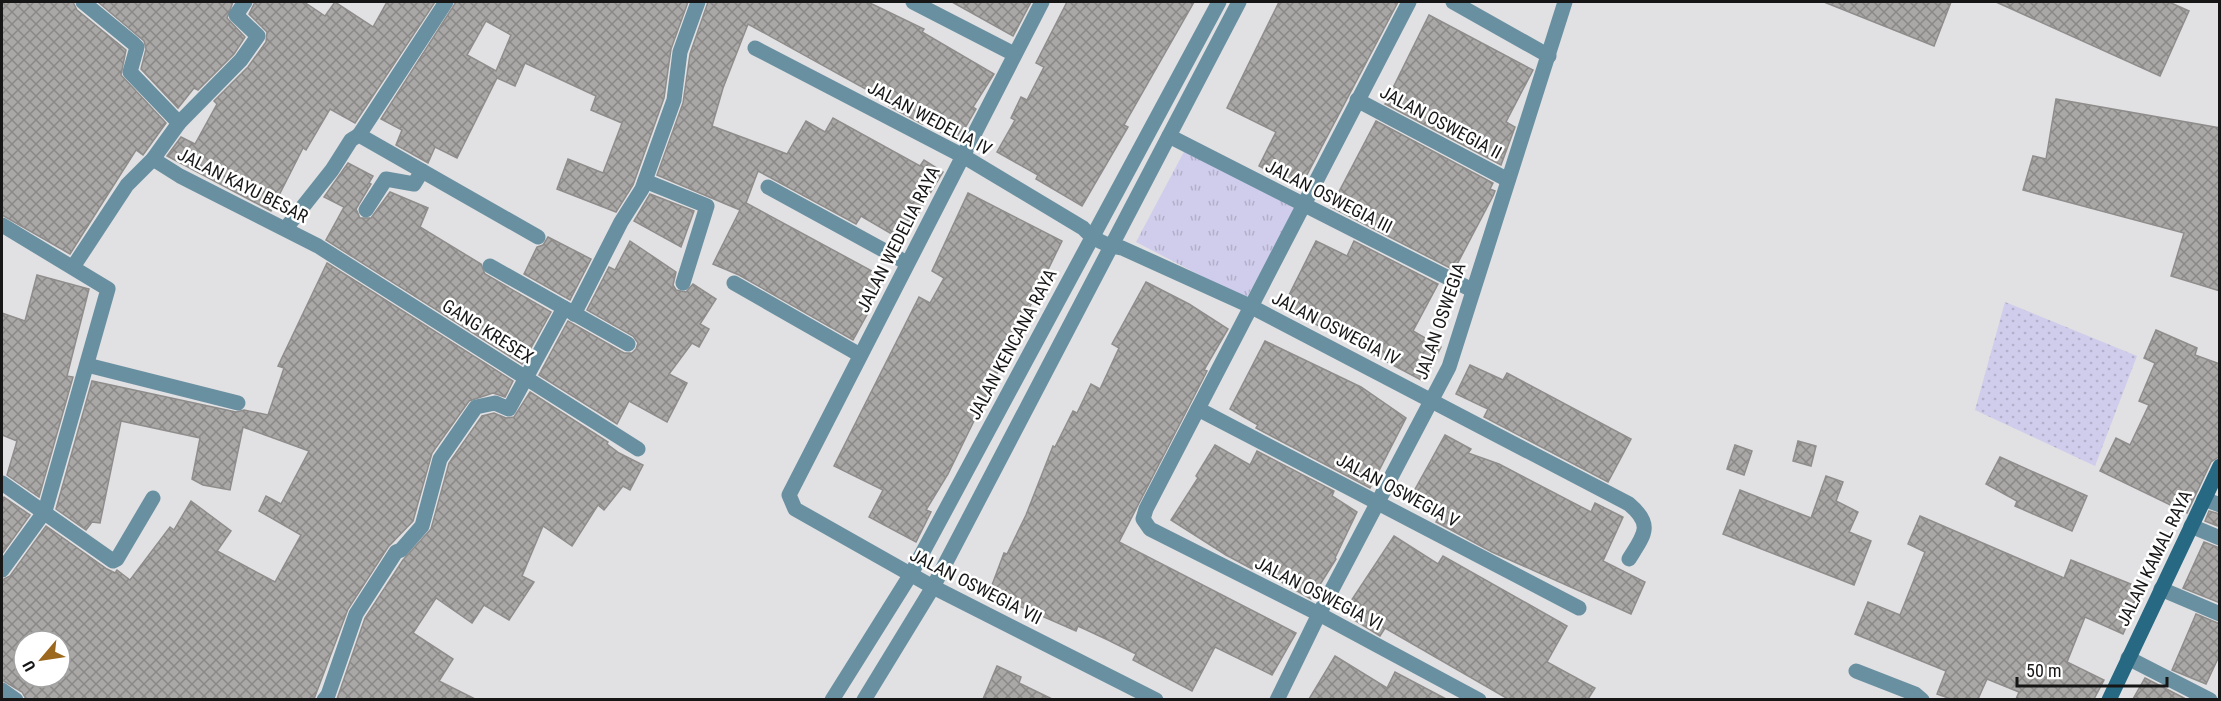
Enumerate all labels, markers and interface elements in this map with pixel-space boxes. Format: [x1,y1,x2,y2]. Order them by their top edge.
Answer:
street label: JALAN WEDELIA IV [864,76,996,160]
street label: JALAN OSWEGIA II [1377,81,1505,163]
street label: JALAN KAYU BESAR [174,143,312,227]
street label: JALAN OSWEGIA III [1262,155,1396,237]
street label: JALAN WEDELIA RAYA [852,162,944,315]
street label: JALAN OSWEGIA [1410,259,1470,382]
street label: JALAN KENCANA RAYA [963,264,1061,423]
street label: JALAN OSWEGIA IV [1269,287,1403,369]
street label: GANG KRESEX [439,295,537,367]
street label: JALAN OSWEGIA V [1333,449,1463,531]
street label: JALAN KAMAL RAYA [2112,486,2196,629]
street label: JALAN OSWEGIA VII [907,544,1045,628]
street label: JALAN OSWEGIA VI [1252,552,1386,634]
north arrow [12,629,72,689]
scale bar [2017,650,2167,688]
text: U [19,657,40,675]
text: 50 m [2026,660,2061,681]

